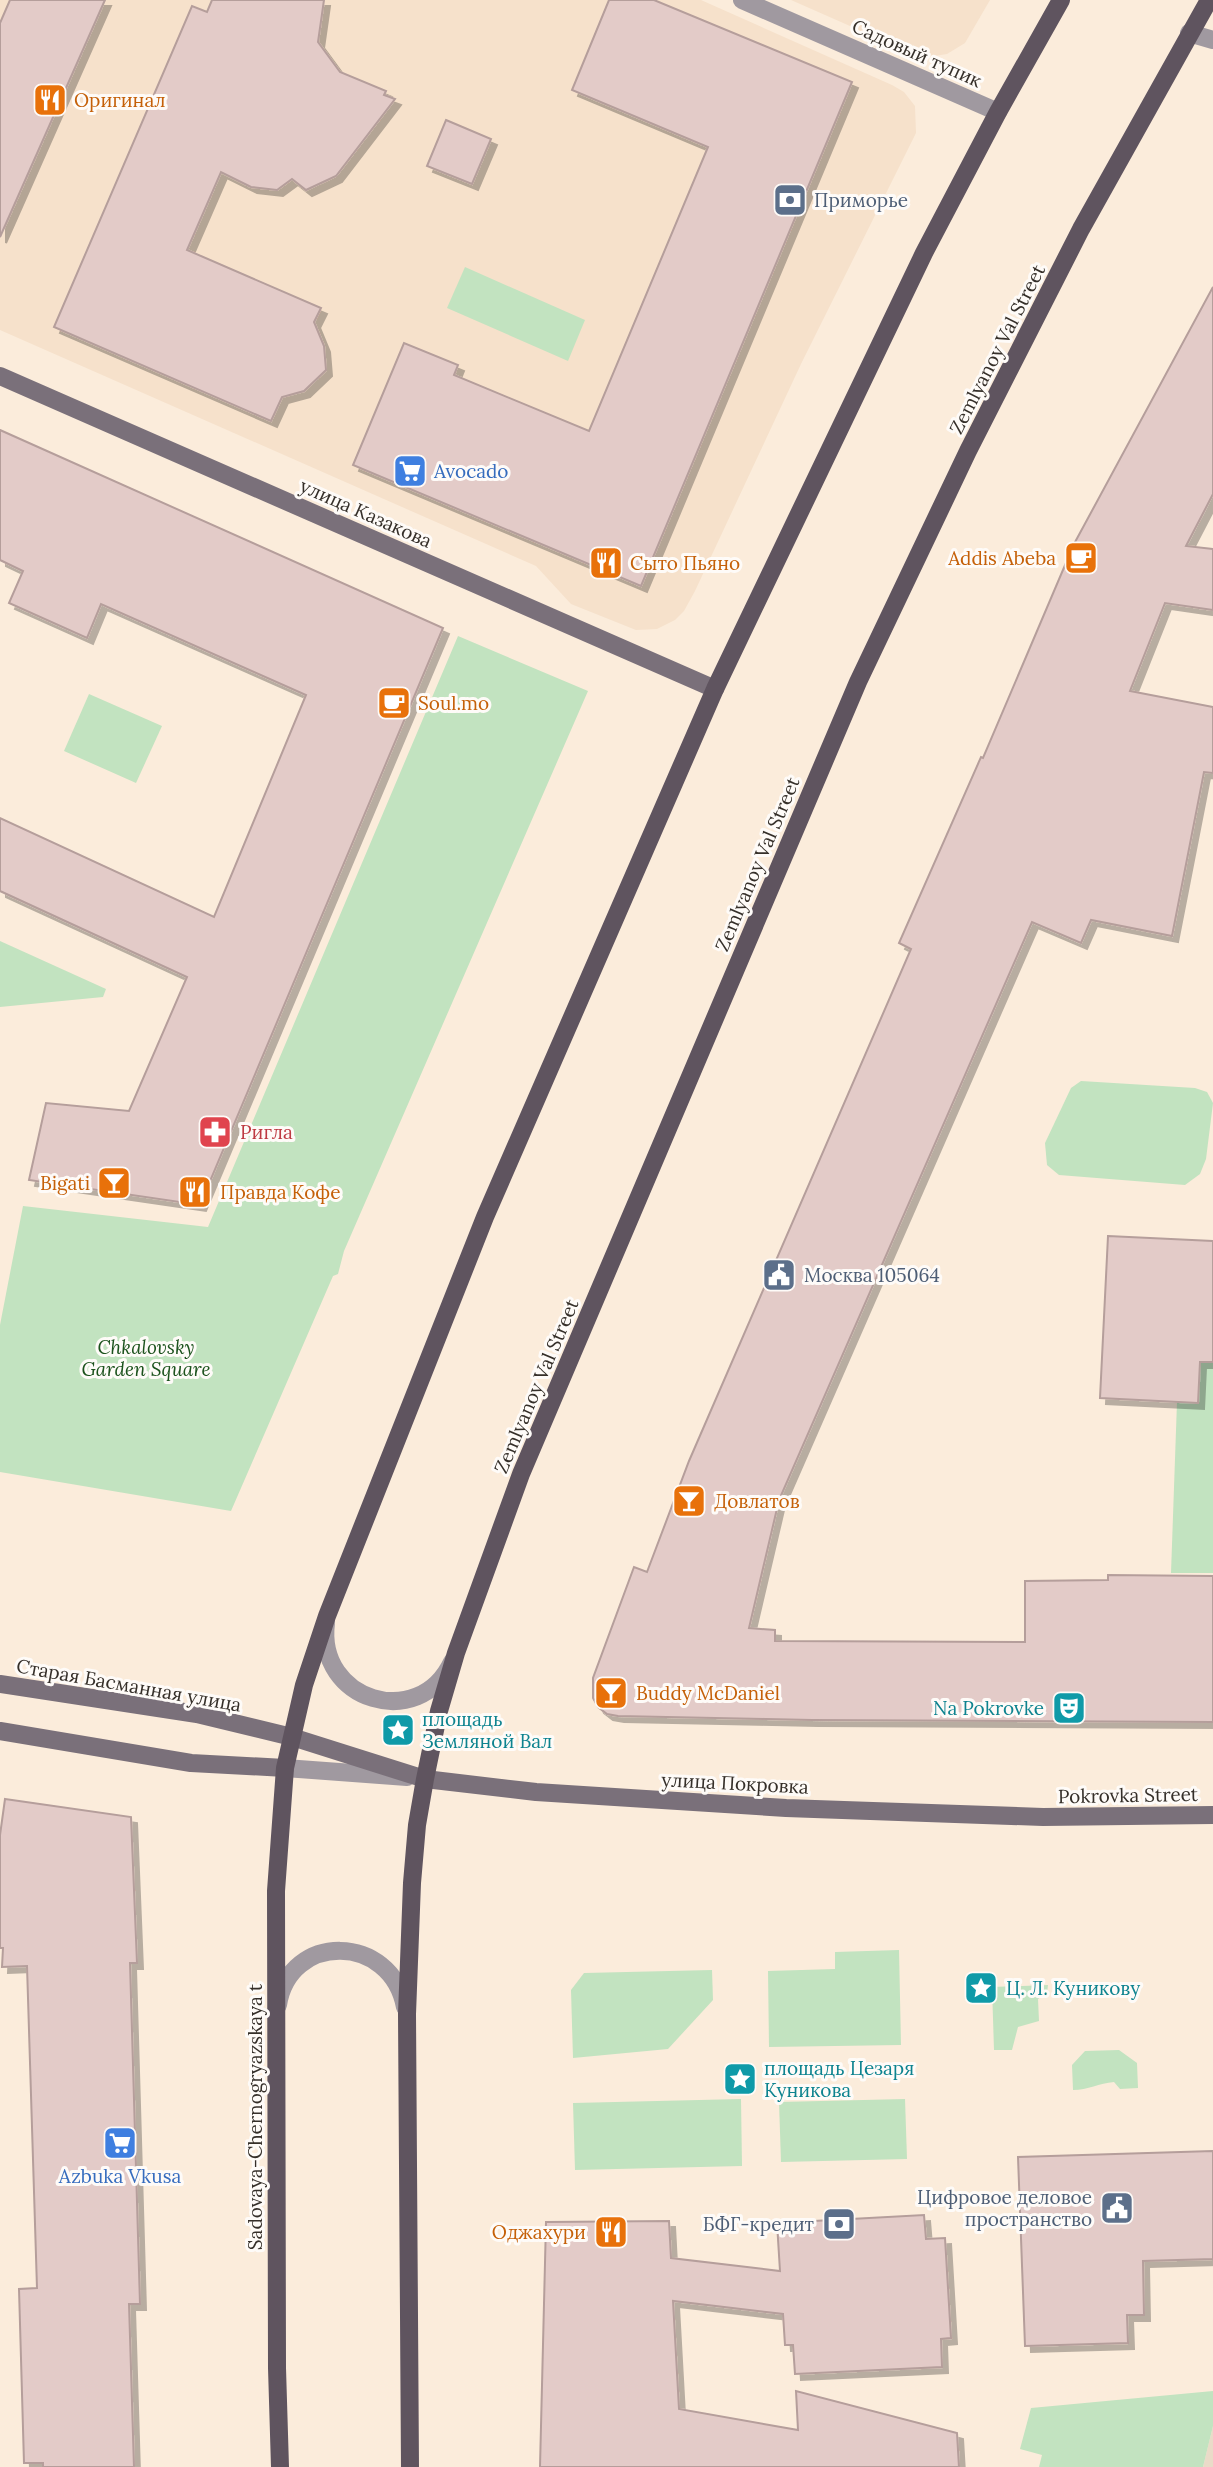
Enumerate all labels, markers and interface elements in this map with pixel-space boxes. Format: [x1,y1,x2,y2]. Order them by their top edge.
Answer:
street label: Садовый тупик [848,14,986,93]
restaurant icon: Оригинал [31,81,69,119]
place label: Оригинал [74,88,165,112]
bank icon: Приморье [771,181,809,219]
place label: Приморье [814,188,908,212]
street label: Zemlyanoy Val Street [944,260,1050,438]
supermarket icon: Avocado [391,452,429,490]
place label: Avocado [433,459,508,483]
street label: улица Казакова [296,473,436,553]
cafe icon: Addis Abeba [1062,539,1100,577]
restaurant icon: Сыто Пьяно [587,544,625,582]
place label: Addis Abeba [947,546,1056,570]
place label: Сыто Пьяно [630,551,740,575]
cafe icon: Soul.mo [375,684,413,722]
place label: Soul.mo [418,691,489,715]
street label: Zemlyanoy Val Street [709,773,805,955]
pharmacy icon: Ригла [196,1113,234,1151]
place label: Ригла [240,1120,293,1144]
bar icon: Bigati [95,1164,133,1202]
place label: Bigati [40,1171,90,1195]
restaurant icon: Правда Кофе [176,1173,214,1211]
place label: Правда Кофе [220,1180,340,1204]
public building icon: Москва 105064 [760,1256,798,1294]
place label: Москва 105064 [804,1263,940,1287]
street label: Zemlyanoy Val Street [488,1295,584,1477]
park label: Chkalovsky Garden Square [81,1335,211,1381]
bar icon: Довлатов [670,1482,708,1520]
place label: Довлатов [714,1489,800,1513]
street label: Старая Басманная улица [15,1653,244,1717]
bar icon: Buddy McDaniel [592,1674,630,1712]
place label: Buddy McDaniel [636,1681,780,1705]
theatre icon: Na Pokrovke [1050,1689,1088,1727]
place label: Na Pokrovke [933,1696,1044,1720]
place label: площадь Земляной Вал [422,1707,552,1753]
place icon: площадь Земляной Вал [379,1711,417,1749]
street label: улица Покровка [661,1767,809,1799]
street label: Pokrovka Street [1058,1782,1199,1808]
place icon: Ц. Л. Куникову [962,1969,1000,2007]
place label: Ц. Л. Куникову [1006,1976,1140,2000]
street label: Sadovaya-Chernogryazskaya t [243,1983,267,2250]
place label: площадь Цезаря Куникова [764,2056,914,2102]
place icon: площадь Цезаря Куникова [721,2060,759,2098]
supermarket icon: Azbuka Vkusa [101,2124,139,2162]
place label: Azbuka Vkusa [58,2164,181,2188]
place label: Цифровое деловое пространство [917,2185,1092,2231]
public building icon: Цифровое деловое пространство [1098,2189,1136,2227]
bank icon: БФГ-кредит [820,2205,858,2243]
place label: БФГ-кредит [703,2212,814,2236]
restaurant icon: Оджахури [592,2213,630,2251]
place label: Оджахури [492,2220,586,2244]

